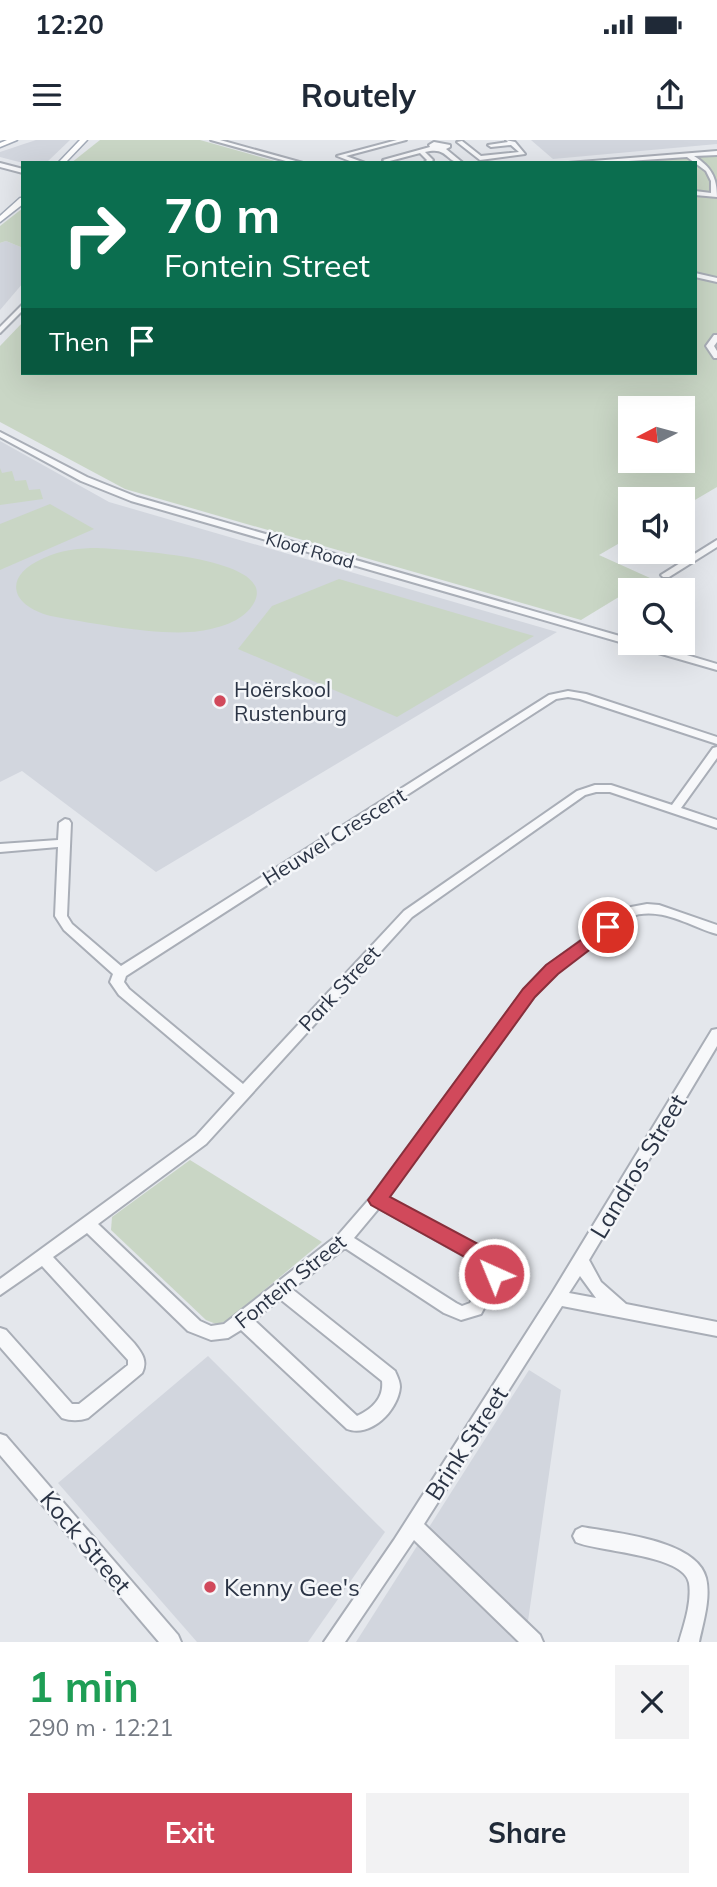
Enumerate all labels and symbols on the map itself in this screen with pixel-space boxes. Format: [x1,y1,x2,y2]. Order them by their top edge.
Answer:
north arrow [618,396,695,472]
street label: Kloof Road [263,526,357,574]
place label: Hoërskool Rustenburg [234,676,347,726]
marker: Hoërskool Rustenburg [212,693,228,709]
street label: Heuwel Crescent [257,781,411,891]
pin [578,897,638,957]
street label: Park Street [293,940,385,1036]
street label: Landros Street [583,1089,693,1243]
street label: Fontein Street [229,1228,351,1334]
position arrow [457,1237,531,1311]
street label: Brink Street [418,1380,514,1506]
street label: Kock Street [34,1484,138,1600]
place label: Kenny Gee's [224,1572,360,1602]
marker: Kenny Gee's [202,1579,218,1595]

